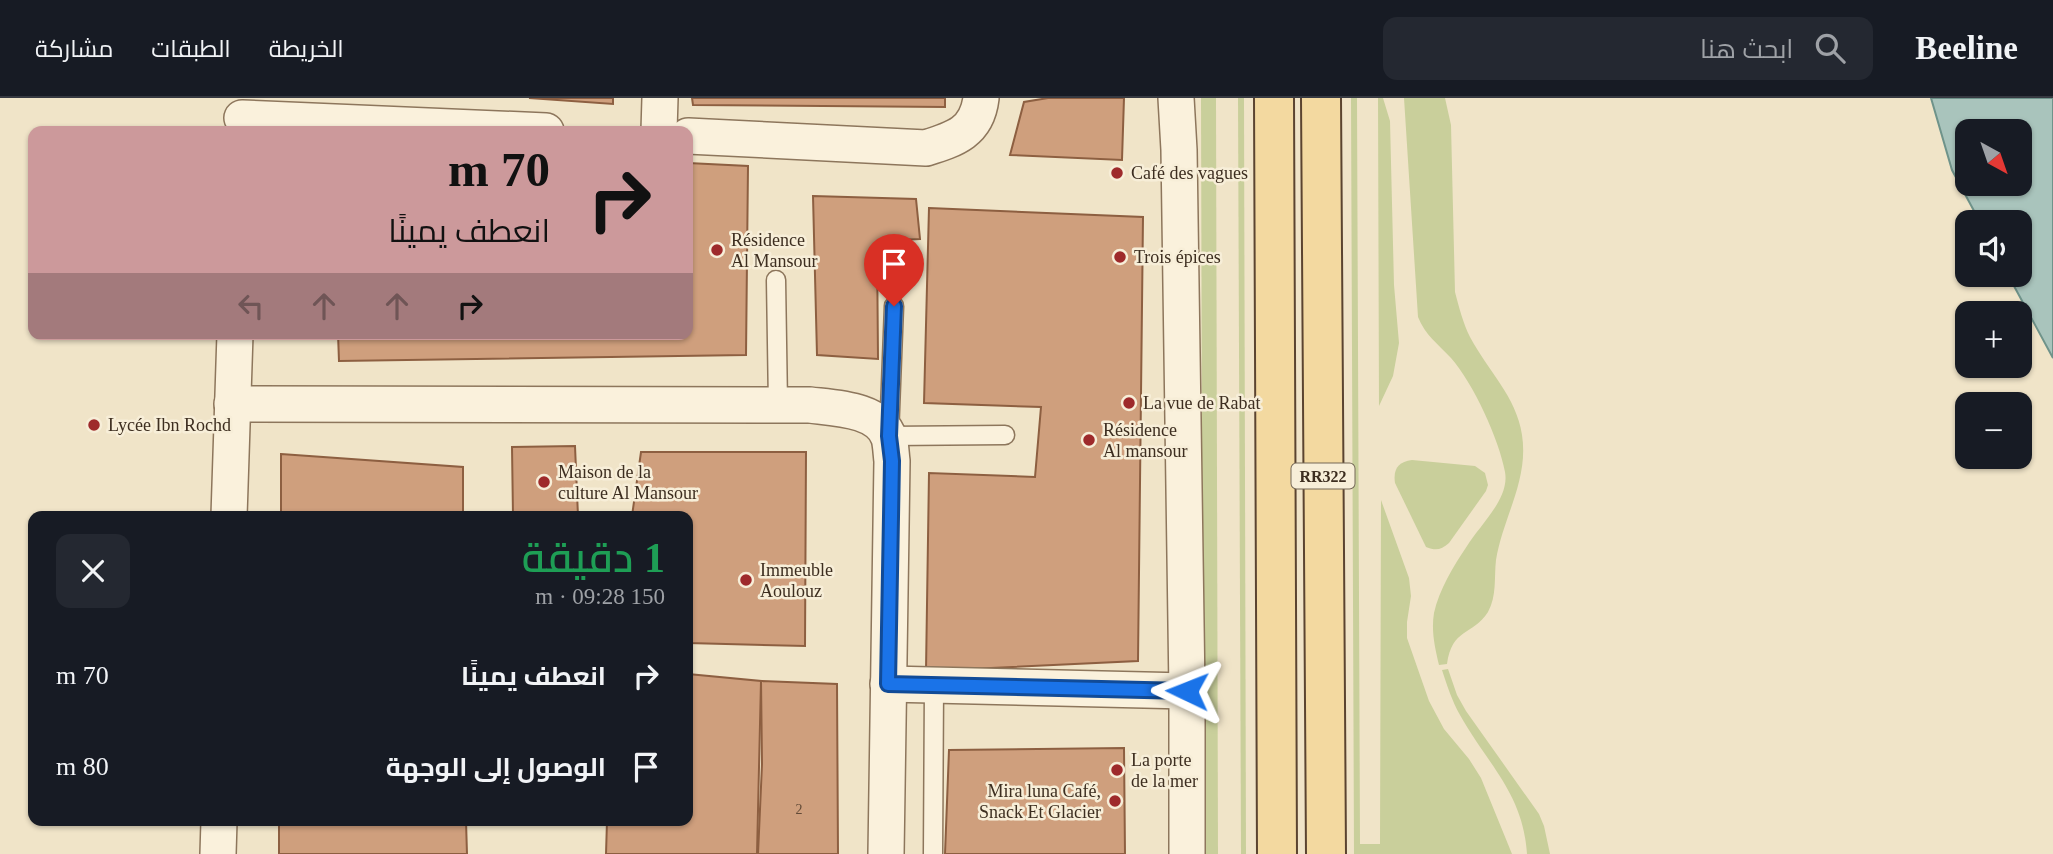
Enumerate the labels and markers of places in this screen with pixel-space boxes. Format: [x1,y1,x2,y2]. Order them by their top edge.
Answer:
place label: Café des vagues [1131,163,1248,183]
marker: Café des vagues [1109,165,1125,181]
place label: Résidence Al Mansour [731,230,818,271]
pin [864,234,924,306]
marker: Résidence Al Mansour [709,242,725,258]
place label: Trois épices [1134,247,1221,267]
marker: Trois épices [1112,249,1128,265]
place label: La vue de Rabat [1143,393,1260,413]
marker: La vue de Rabat [1121,395,1137,411]
place label: Lycée Ibn Rochd [108,415,231,435]
marker: Lycée Ibn Rochd [86,417,102,433]
place label: Résidence Al mansour [1103,420,1188,461]
marker: Résidence Al mansour [1081,432,1097,448]
place label: Maison de la culture Al Mansour [558,462,698,503]
marker: Maison de la culture Al Mansour [536,474,552,490]
place label: Immeuble Aoulouz [760,560,833,601]
marker: Immeuble Aoulouz [738,572,754,588]
place label: La porte de la mer [1131,750,1198,791]
marker: La porte de la mer [1109,762,1125,778]
place label: Mira luna Café, Snack Et Glacier [979,781,1101,822]
marker: Mira luna Café, Snack Et Glacier [1107,793,1123,809]

